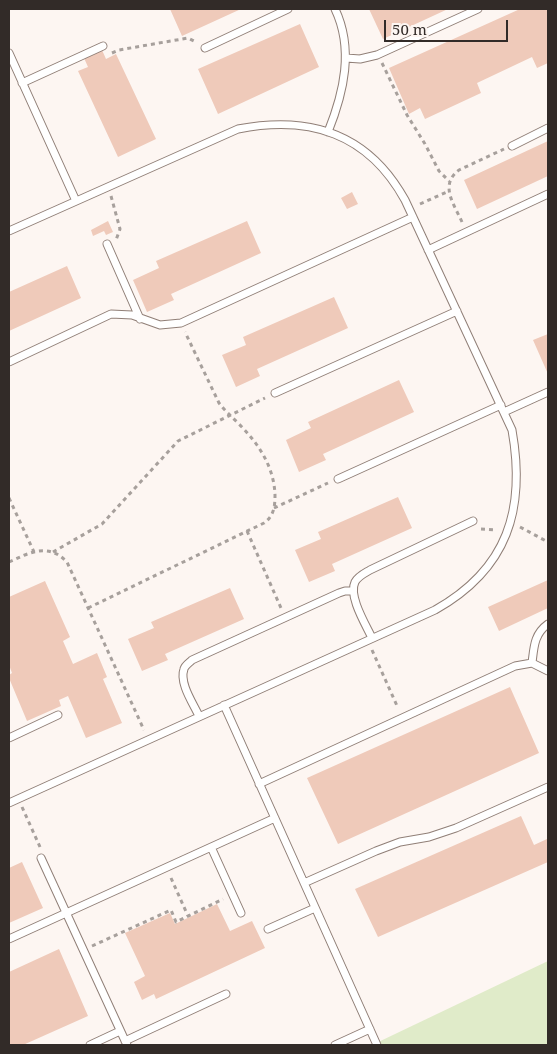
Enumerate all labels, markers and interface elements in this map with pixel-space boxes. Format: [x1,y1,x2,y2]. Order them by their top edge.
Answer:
scale bar [387,10,511,42]
text: 50 m [392,19,427,39]

